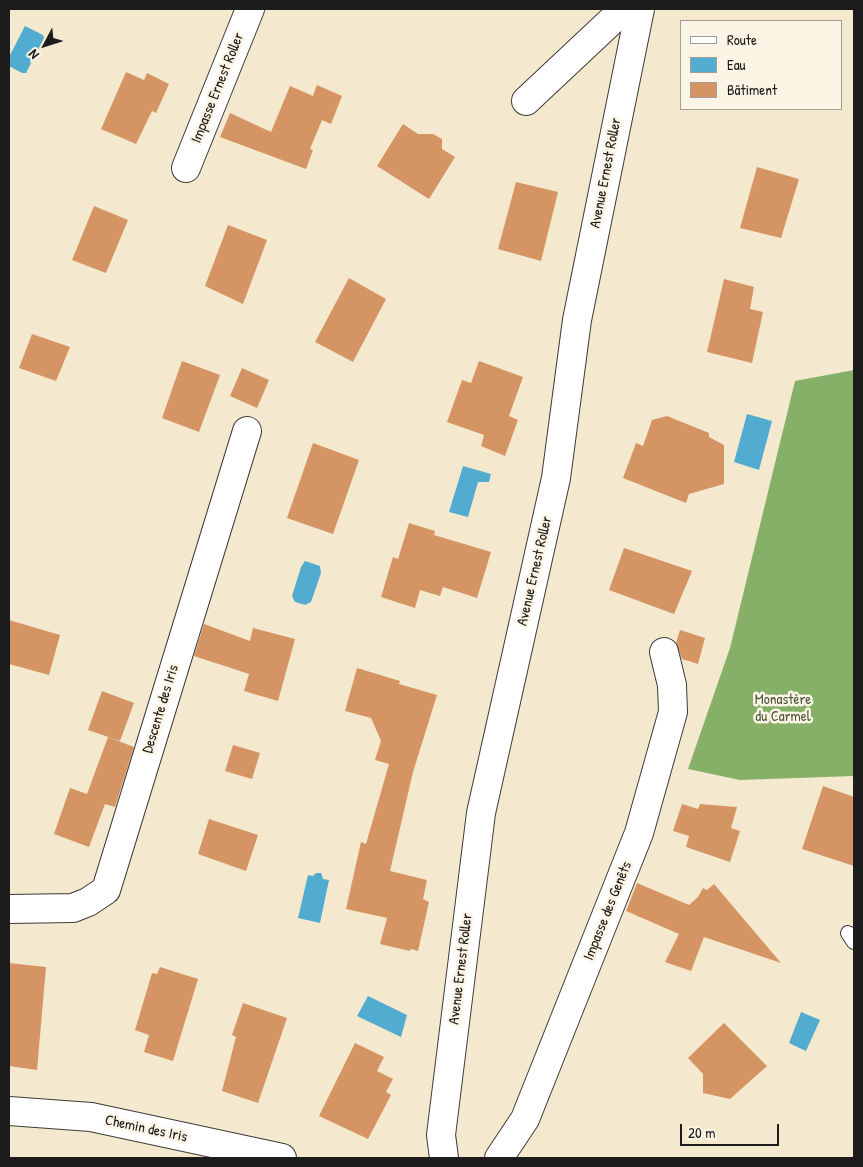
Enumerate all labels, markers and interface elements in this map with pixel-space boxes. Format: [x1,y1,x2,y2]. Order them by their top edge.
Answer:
north arrow [20,20,70,70]
legend [680,20,843,110]
text: Route [727,29,757,50]
street label: Impasse Ernest Roller [188,30,248,146]
text: N [23,46,43,64]
text: Eau [727,54,746,75]
text: Bâtiment [727,79,777,100]
street label: Avenue Ernest Roller [586,116,626,230]
street label: Avenue Ernest Roller [514,514,556,628]
street label: Descente des Iris [139,663,183,755]
park label: Monastère du Carmel [755,691,811,726]
street label: Impasse des Genêts [580,859,636,963]
street label: Avenue Ernest Roller [445,912,477,1026]
street label: Chemin des Iris [103,1111,189,1147]
scale bar [683,1114,782,1146]
text: 20 m [688,1122,715,1143]

